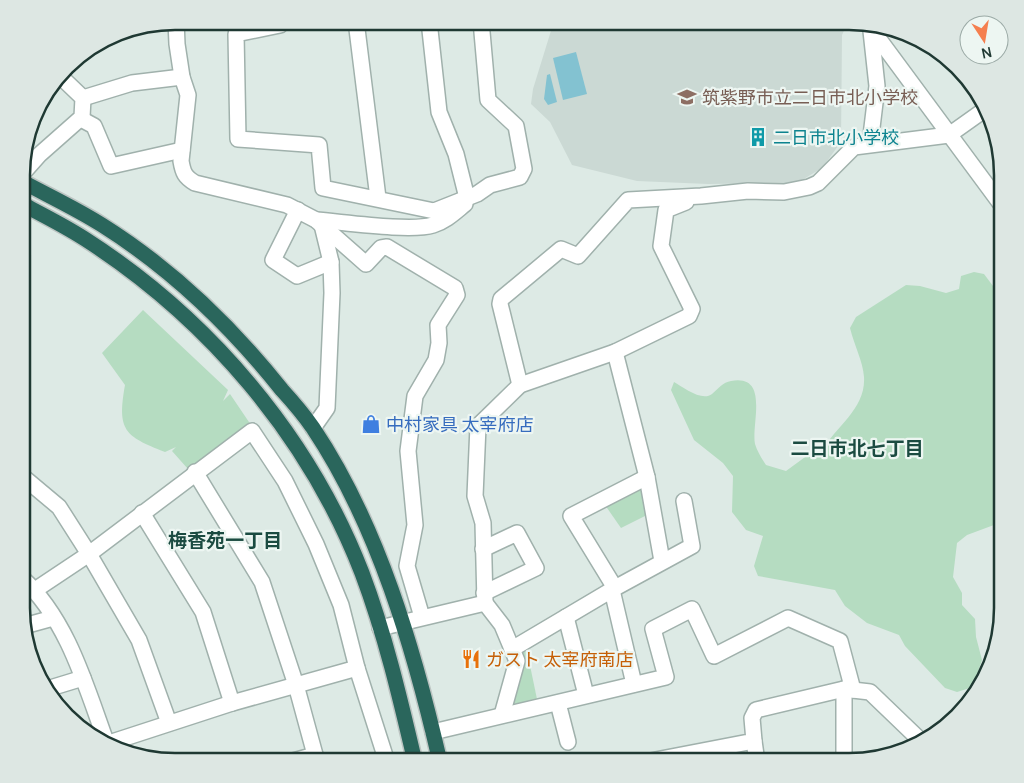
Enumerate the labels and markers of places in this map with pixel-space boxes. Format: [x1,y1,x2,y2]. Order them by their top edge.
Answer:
place label: 筑紫野市立二日市北小学校 [702,85,918,109]
school or university icon: 筑紫野市立二日市北小学校 [676,86,698,108]
place label: 二日市北小学校 [773,125,899,149]
building icon: 二日市北小学校 [747,126,769,148]
place label: 中村家具 太宰府店 [386,412,534,436]
shop icon: 中村家具 太宰府店 [360,413,382,435]
place label: ガスト 太宰府南店 [486,647,634,671]
restaurant icon: ガスト 太宰府南店 [460,648,482,670]

